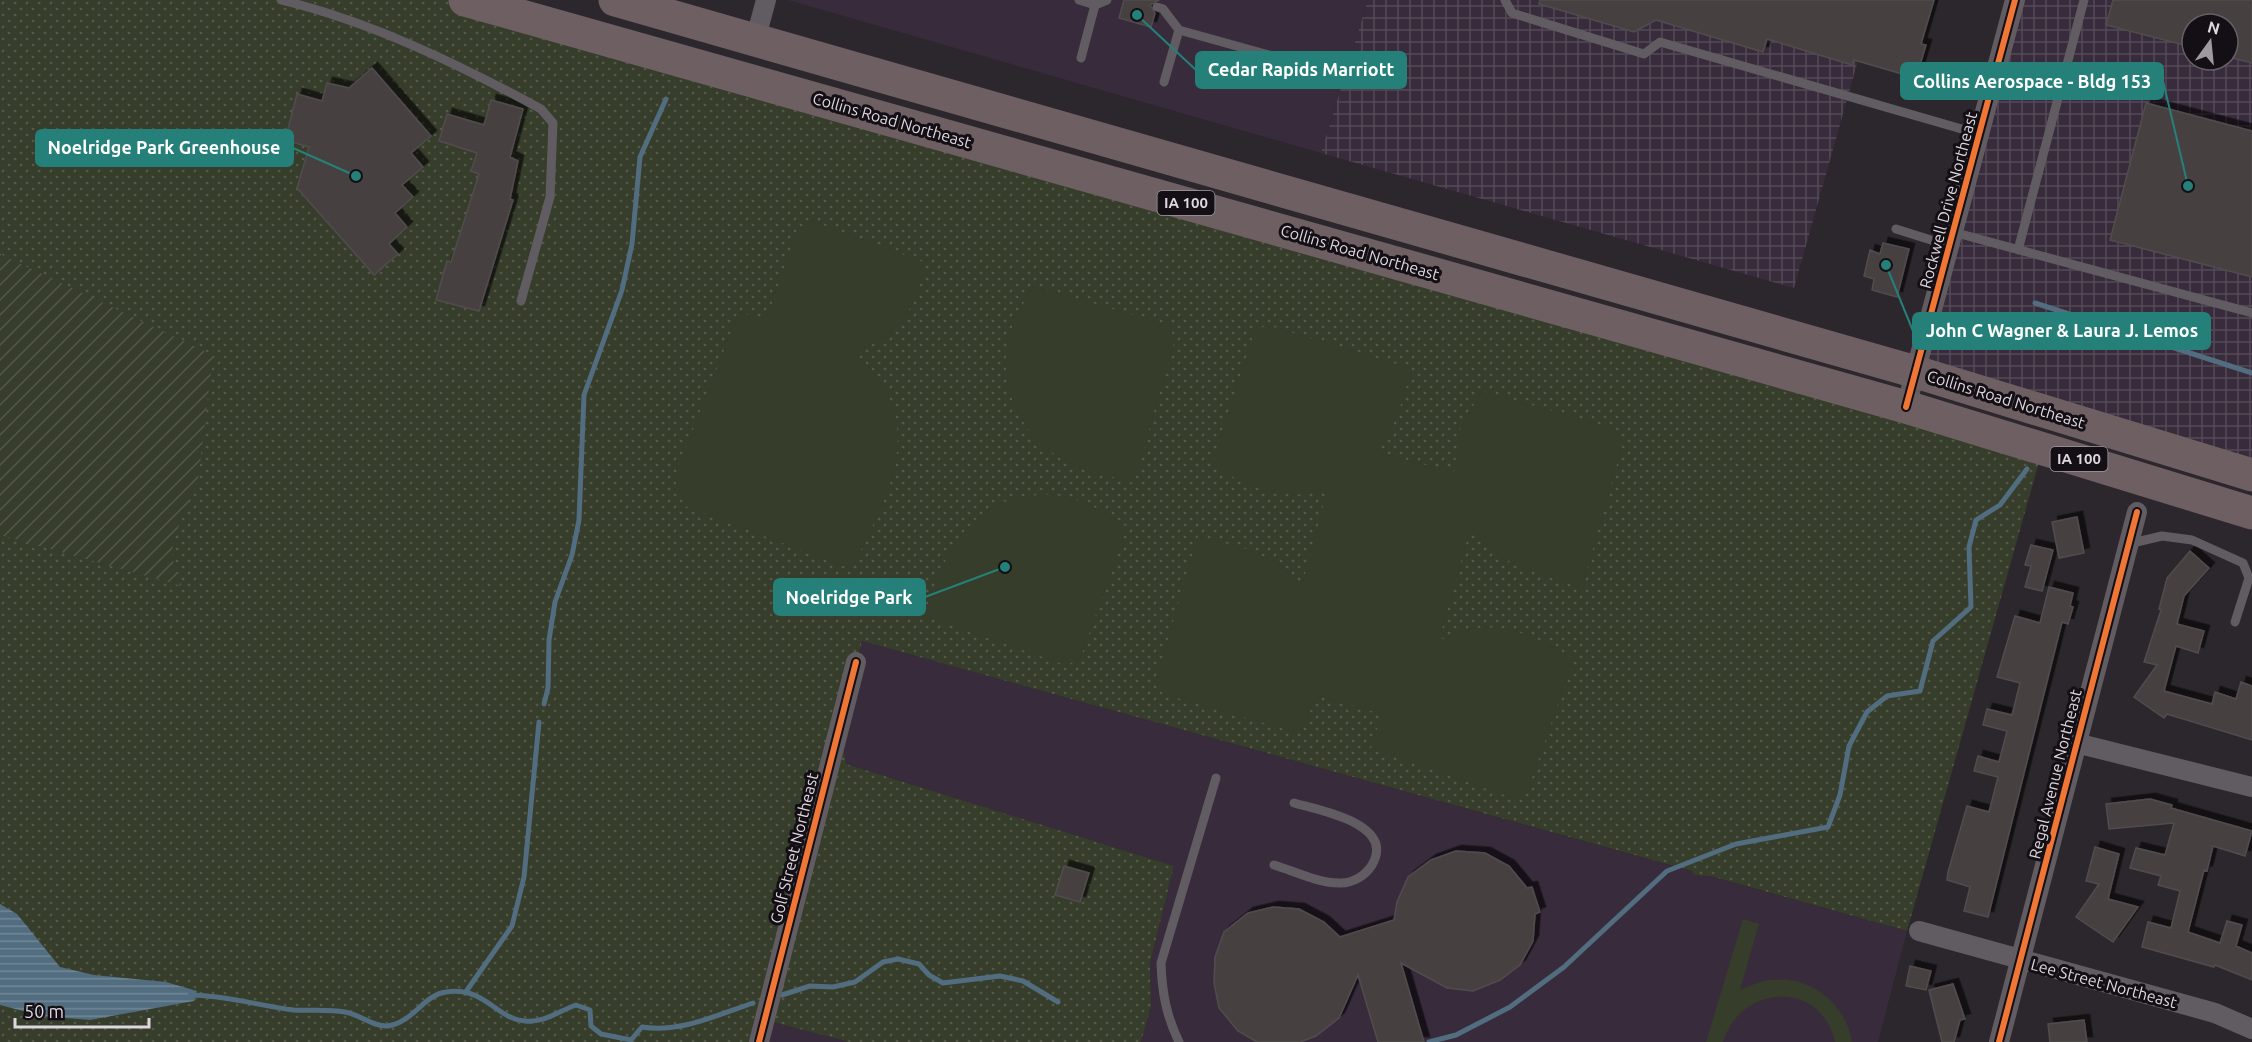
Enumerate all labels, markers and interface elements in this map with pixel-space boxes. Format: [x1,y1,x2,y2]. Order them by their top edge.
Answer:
north arrow [2180,12,2240,72]
text: N [2206,17,2222,38]
callout: Cedar Rapids Marriott [1196,52,1406,88]
text: Cedar Rapids Marriott [1208,59,1394,79]
callout: Collins Aerospace - Bldg 153 [1901,63,2163,99]
text: Collins Aerospace - Bldg 153 [1913,71,2151,91]
street label: Collins Road Northeast [811,89,974,151]
street label: Rockwell Drive Northeast [1916,109,1980,290]
callout: Noelridge Park Greenhouse [36,130,293,166]
text: Noelridge Park Greenhouse [48,137,280,157]
road number: IA 100 [1158,191,1214,215]
street label: Collins Road Northeast [1279,221,1442,283]
callout: John C Wagner & Laura J. Lemos [1913,313,2210,349]
text: John C Wagner & Laura J. Lemos [1926,320,2198,340]
street label: Collins Road Northeast [1925,366,2088,432]
road number: IA 100 [2050,447,2108,471]
callout: Noelridge Park [774,579,925,615]
text: Noelridge Park [786,587,912,607]
street label: Regal Avenue Northeast [2025,687,2085,861]
street label: Golf Street Northeast [767,770,822,925]
street label: Lee Street Northeast [2029,955,2180,1011]
scale bar [15,991,148,1029]
text: 50 m [24,1001,64,1021]

